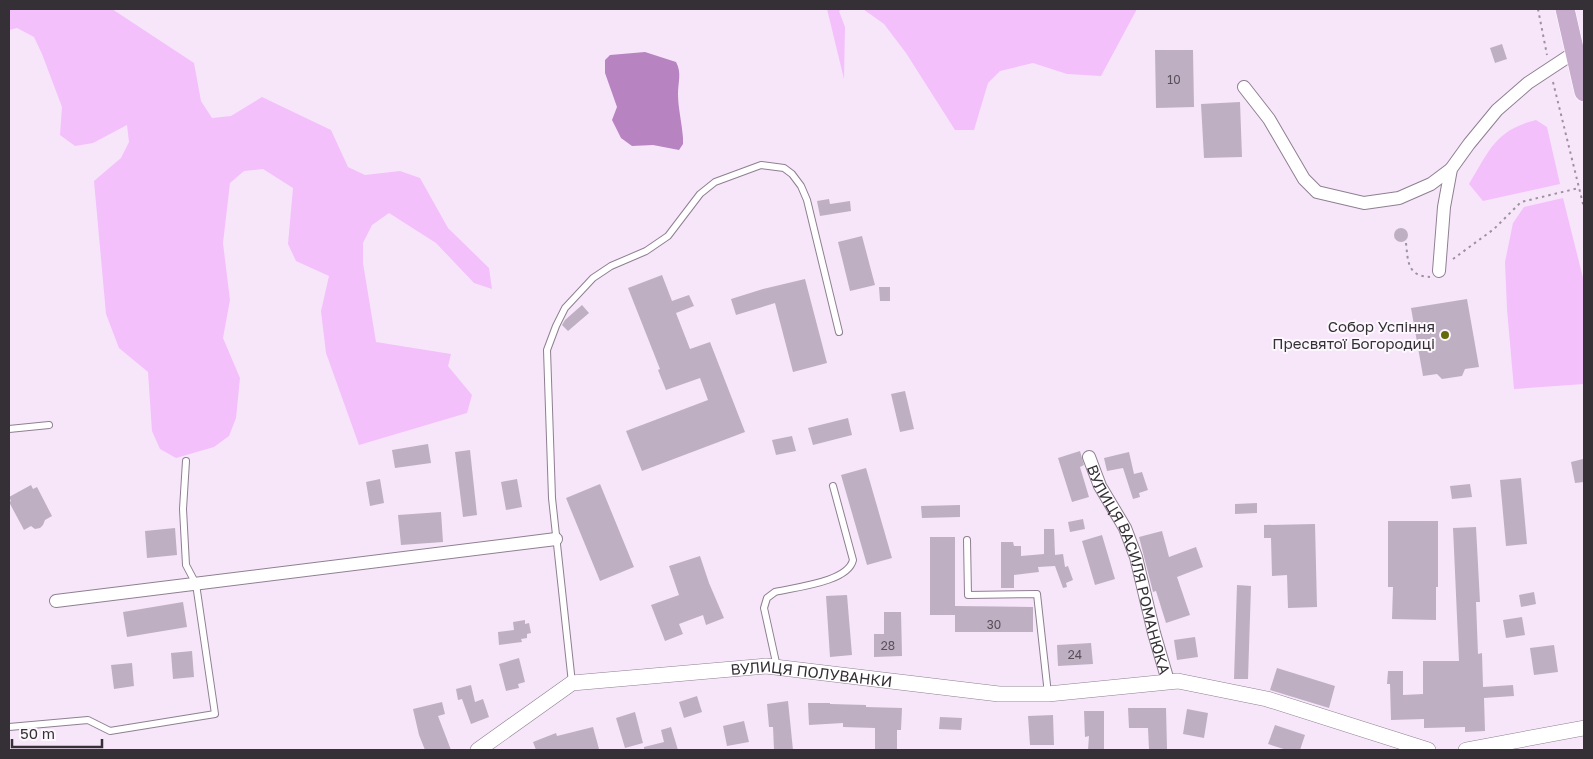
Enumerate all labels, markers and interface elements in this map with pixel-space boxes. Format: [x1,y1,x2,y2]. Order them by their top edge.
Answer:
house number: 10 [1167,72,1181,87]
place label: Собор Успіння Пресвятої Богородиці [1272,317,1435,352]
marker: Собор Успіння Пресвятої Богородиці [1439,329,1451,341]
street label: ВУЛИЦЯ ВАСИЛЯ РОМАНЮКА [1084,462,1175,676]
house number: 30 [987,617,1001,632]
house number: 28 [881,638,895,653]
house number: 24 [1068,647,1082,662]
street label: ВУЛИЦЯ ПОЛУВАНКИ [730,657,893,690]
scale bar [12,716,102,748]
text: 50 m [20,724,55,742]

